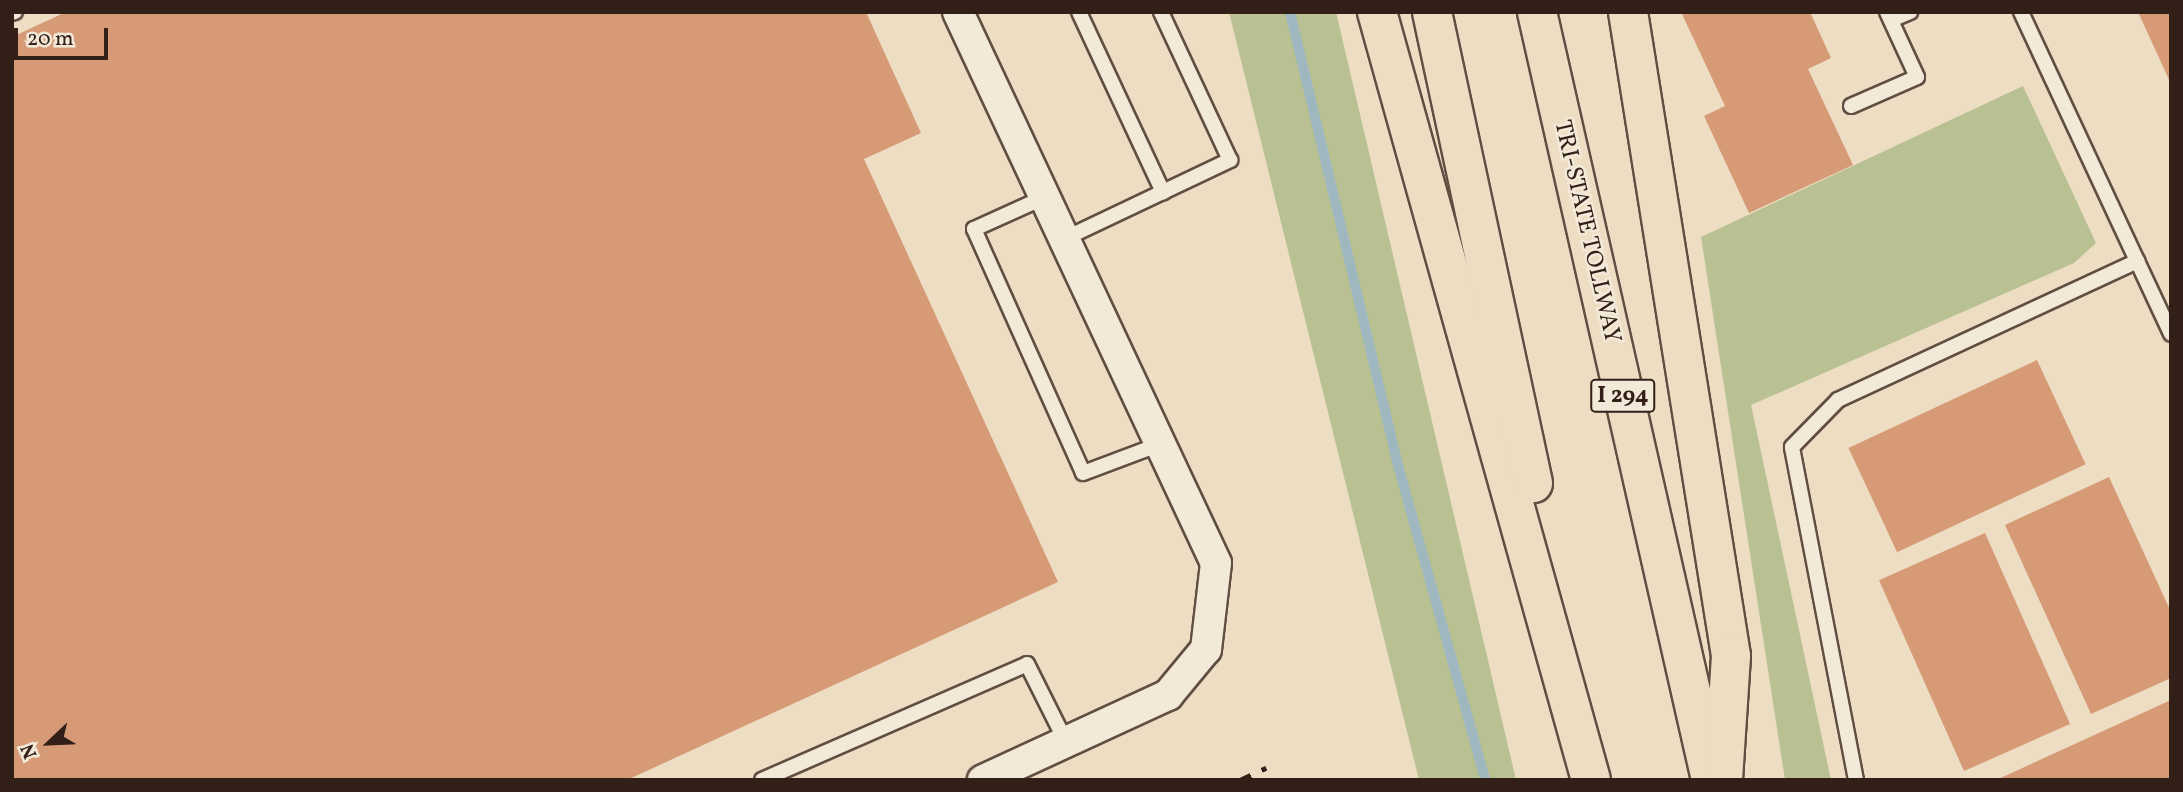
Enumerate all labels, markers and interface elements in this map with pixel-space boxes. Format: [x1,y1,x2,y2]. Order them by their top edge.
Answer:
scale bar [18,14,112,58]
text: 20 m [27,25,73,54]
street label: TRI-STATE TOLLWAY [1546,117,1626,347]
road number: I 294 [1590,376,1656,416]
north arrow [14,708,84,778]
text: N [15,740,44,763]

